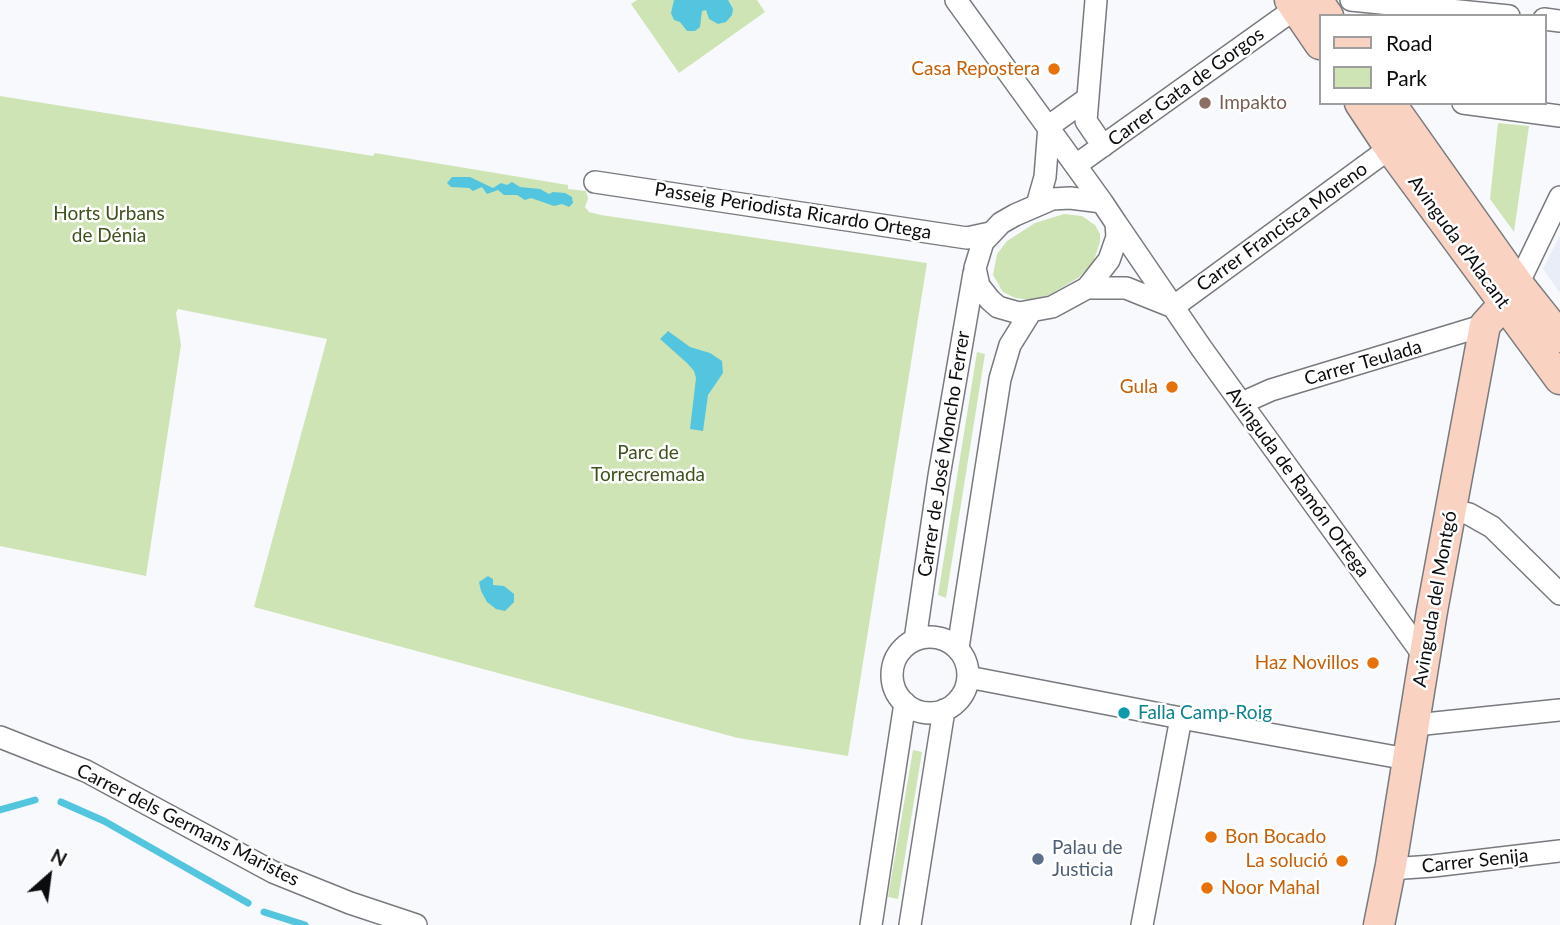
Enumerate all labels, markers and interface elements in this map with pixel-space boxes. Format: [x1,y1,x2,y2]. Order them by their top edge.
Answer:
legend [1318,14,1546,105]
street label: Carrer Gata de Gorgos [1104,23,1268,151]
text: Road [1386,30,1433,55]
place label: Casa Repostera [911,58,1040,80]
marker: Casa Repostera [1046,61,1062,77]
text: Park [1386,65,1427,90]
place label: Impakto [1219,92,1287,114]
marker: Impakto [1197,95,1213,111]
street label: Carrer Francisca Moreno [1192,157,1372,297]
street label: Avinguda d'Alacant [1403,171,1515,313]
street label: Passeig Periodista Ricardo Ortega [653,178,933,244]
park label: Horts Urbans de Dénia [53,203,165,247]
street label: Carrer de José Moncho Ferrer [913,329,975,579]
street label: Carrer Teulada [1302,335,1424,391]
place label: Gula [1120,376,1158,398]
marker: Gula [1164,379,1180,395]
street label: Avinguda de Ramón Ortega [1221,383,1375,581]
park label: Parc de Torrecremada [591,442,705,486]
street label: Avinguda del Montgó [1408,509,1462,689]
place label: Haz Novillos [1255,652,1359,674]
marker: Haz Novillos [1365,655,1381,671]
place label: Falla Camp-Roig [1138,702,1272,724]
marker: Falla Camp-Roig [1116,705,1132,721]
street label: Carrer dels Germans Maristes [73,759,303,891]
place label: Bon Bocado [1225,826,1326,848]
marker: Bon Bocado [1203,829,1219,845]
place label: Palau de Justicia [1052,837,1123,881]
north arrow [14,841,84,911]
text: N [47,843,71,871]
street label: Carrer Senija [1421,844,1529,878]
place label: La solució [1245,850,1328,872]
marker: Palau de Justicia [1030,851,1046,867]
marker: La solució [1334,853,1350,869]
place label: Noor Mahal [1221,877,1320,899]
marker: Noor Mahal [1199,880,1215,896]

